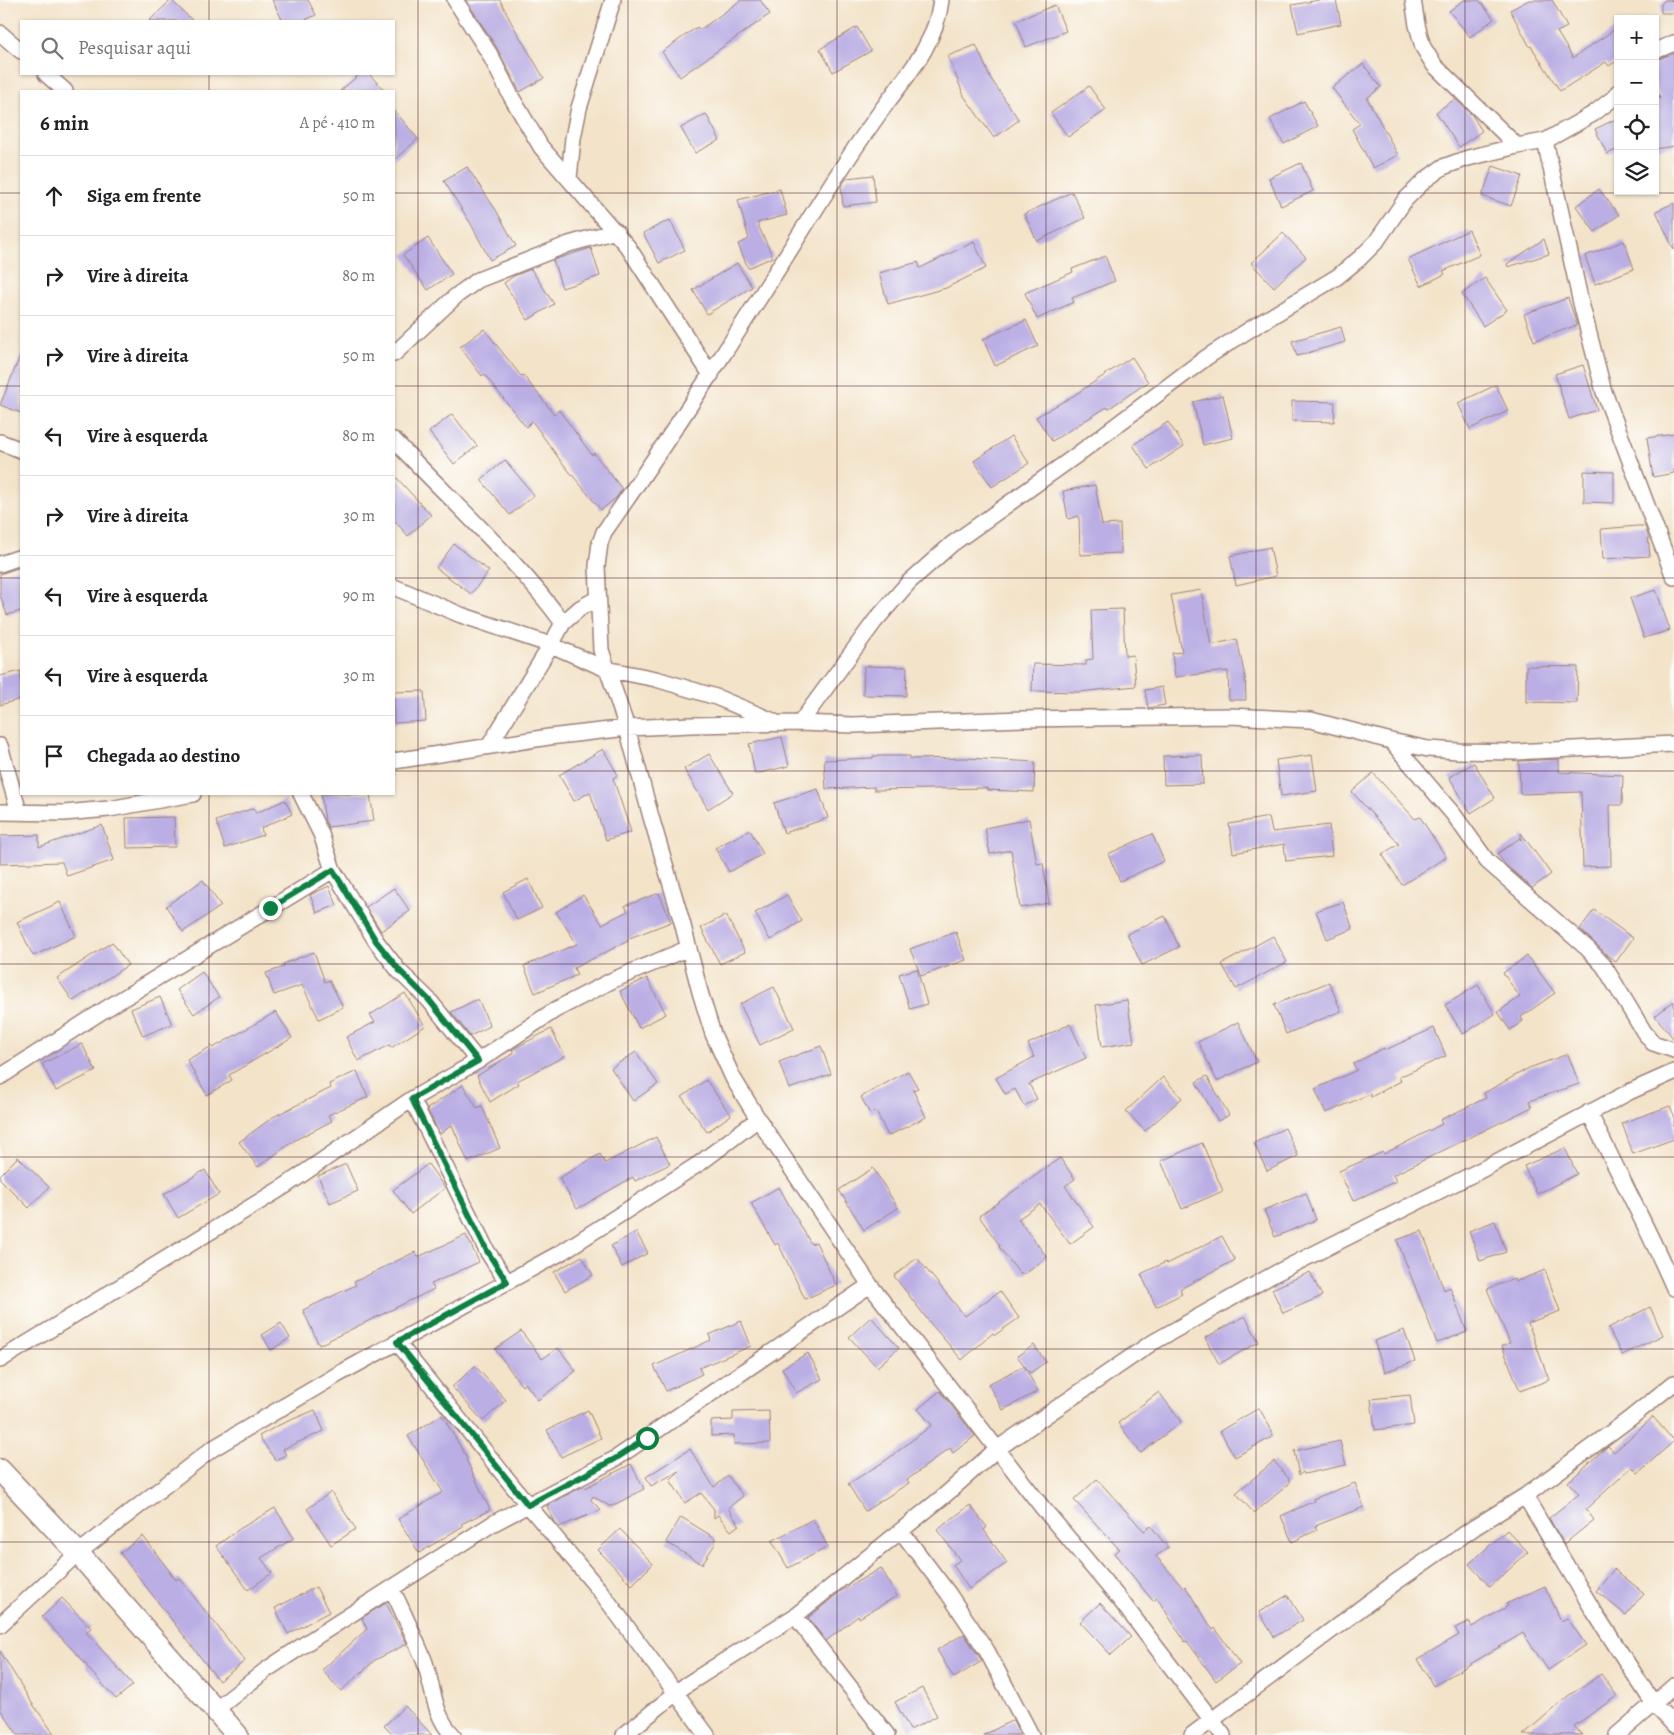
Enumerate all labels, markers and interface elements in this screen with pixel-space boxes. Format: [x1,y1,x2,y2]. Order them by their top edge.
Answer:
map controls [1614,15,1659,195]
button: + [1614,15,1659,60]
search box [20,20,395,75]
icon: search [38,34,66,62]
text: Pesquisar aqui [78,35,191,61]
button: − [1614,60,1659,105]
button: locate [1614,105,1659,150]
text: 6 min [40,109,89,137]
text: A pé · 410 m [300,112,375,134]
button: layers [1614,150,1659,195]
icon: ahead [40,182,68,210]
text: Siga em frente [87,183,201,209]
text: 50 m [343,185,375,207]
icon: right [40,262,68,290]
text: Vire à direita [87,263,189,289]
text: 80 m [342,265,375,287]
icon: right [40,342,68,370]
text: Vire à direita [87,343,189,369]
text: 50 m [343,345,375,367]
icon: left [40,422,68,450]
text: Vire à esquerda [87,423,208,449]
text: 80 m [342,425,375,447]
icon: right [40,502,68,530]
text: Vire à direita [87,503,189,529]
text: 30 m [343,505,375,527]
icon: left [40,582,68,610]
text: Vire à esquerda [87,583,208,609]
text: 90 m [343,585,375,607]
icon: left [40,662,68,690]
text: Vire à esquerda [87,663,208,689]
text: 30 m [343,665,375,687]
icon: arrive [40,742,68,770]
text: Chegada ao destino [87,743,240,769]
route end [259,897,282,920]
route start [636,1427,659,1450]

